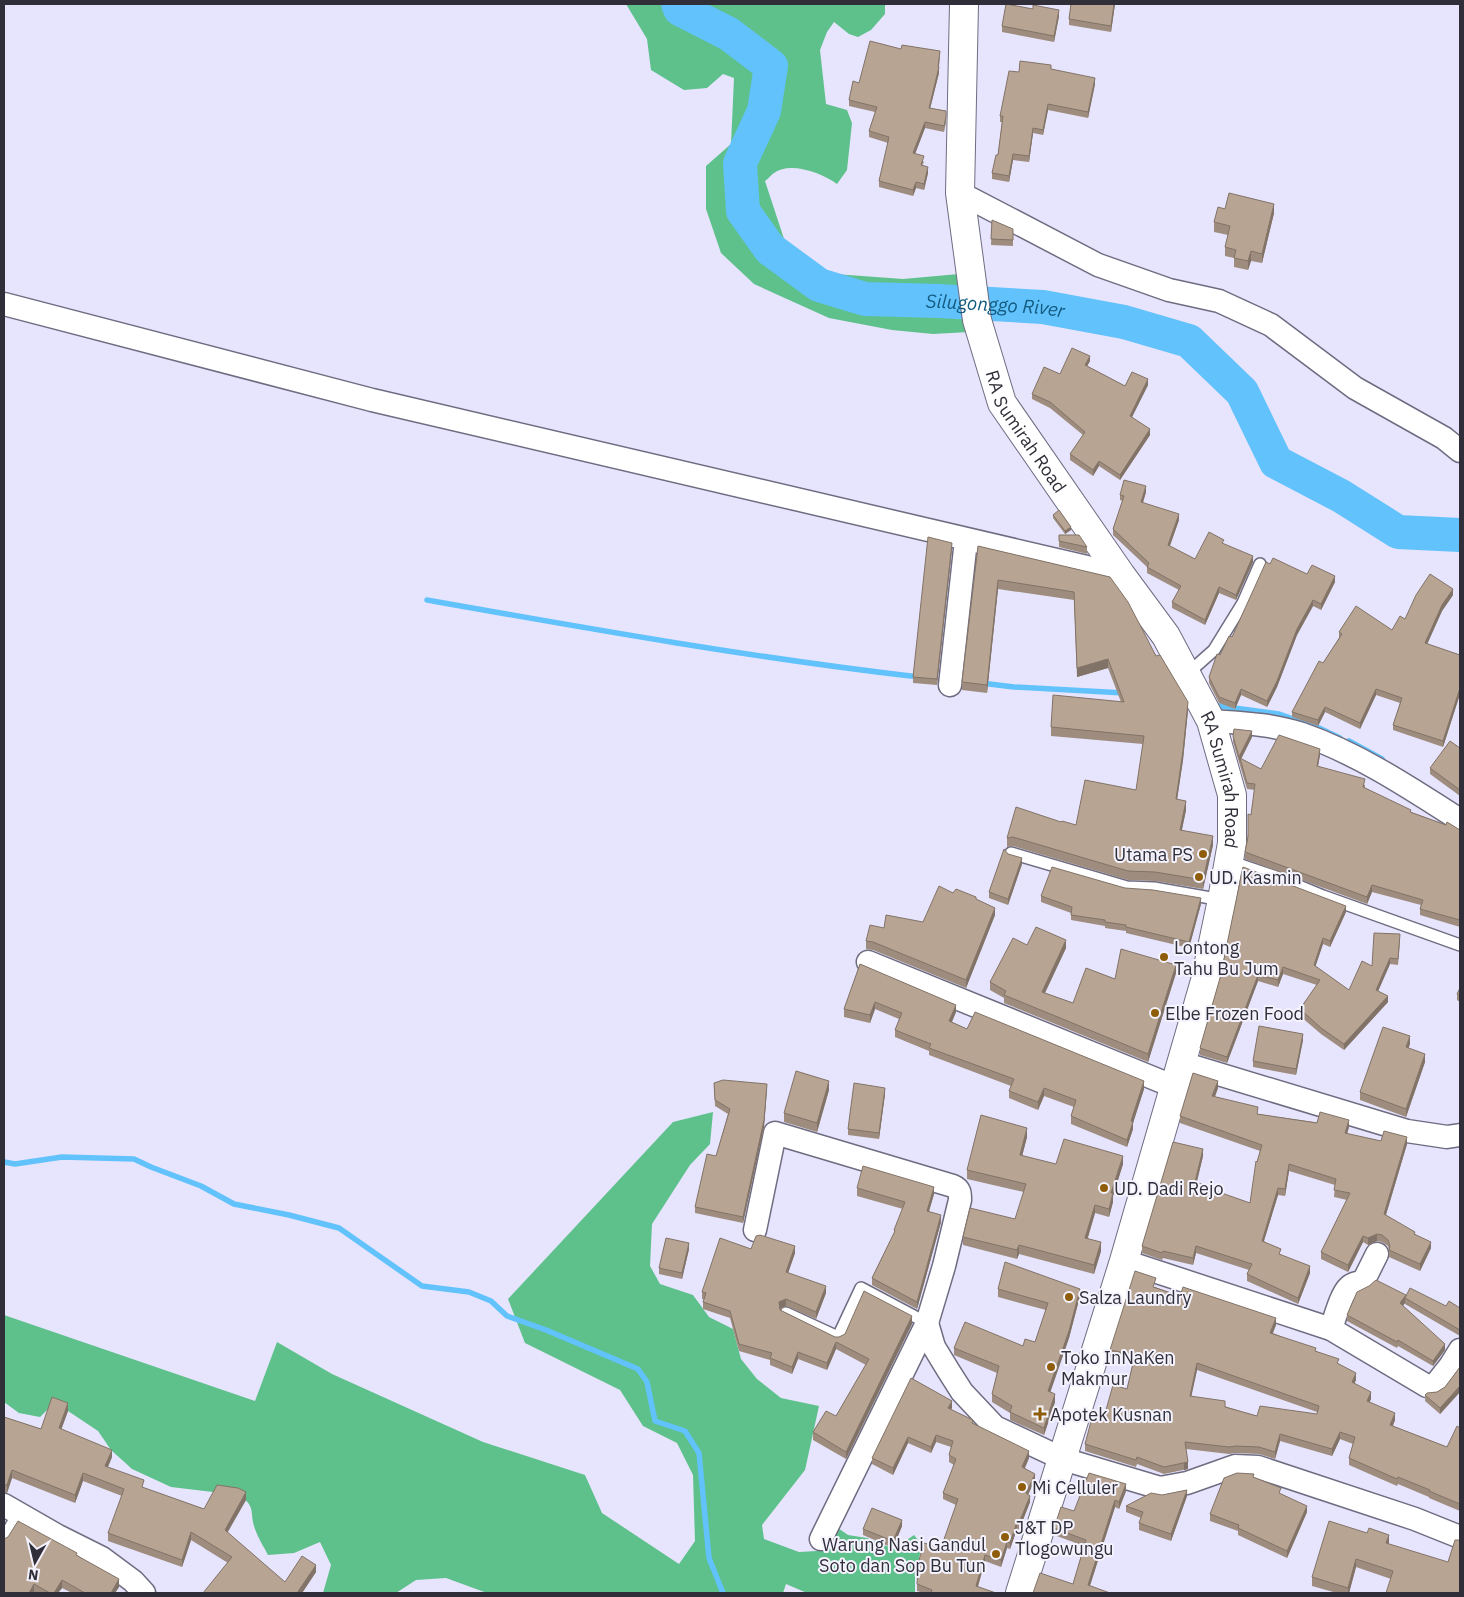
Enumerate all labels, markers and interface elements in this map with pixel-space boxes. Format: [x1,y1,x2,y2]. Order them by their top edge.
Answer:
water label: Silugonggo River [925,289,1068,323]
street label: RA Sumirah Road [981,367,1072,497]
street label: RA Sumirah Road [1196,707,1244,850]
place label: Utama PS [1114,843,1193,866]
marker: Utama PS [1197,848,1209,860]
place label: UD. Kasmin [1209,866,1302,889]
marker: UD. Kasmin [1193,871,1205,883]
place label: Lontong Tahu Bu Jum [1174,936,1279,980]
marker: Lontong Tahu Bu Jum [1158,951,1170,963]
place label: Elbe Frozen Food [1165,1002,1304,1025]
marker: Elbe Frozen Food [1149,1007,1161,1019]
place label: UD. Dadi Rejo [1114,1177,1223,1200]
marker: UD. Dadi Rejo [1098,1182,1110,1194]
place label: Salza Laundry [1079,1286,1191,1309]
marker: Salza Laundry [1063,1291,1075,1303]
place label: Toko InNaKen Makmur [1061,1346,1175,1390]
marker: Toko InNaKen Makmur [1045,1361,1057,1373]
place label: Apotek Kusnan [1050,1403,1172,1426]
marker: Apotek Kusnan [1034,1408,1046,1420]
place label: Mi Celluler [1032,1476,1118,1499]
marker: Mi Celluler [1016,1481,1028,1493]
place label: J&T DP Tlogowungu [1015,1516,1114,1560]
marker: J&T DP Tlogowungu [999,1531,1011,1543]
place label: Warung Nasi Gandul Soto dan Sop Bu Tun [819,1533,986,1577]
north arrow [10,1537,60,1587]
marker: Warung Nasi Gandul Soto dan Sop Bu Tun [990,1548,1002,1560]
text: N [27,1565,39,1584]

